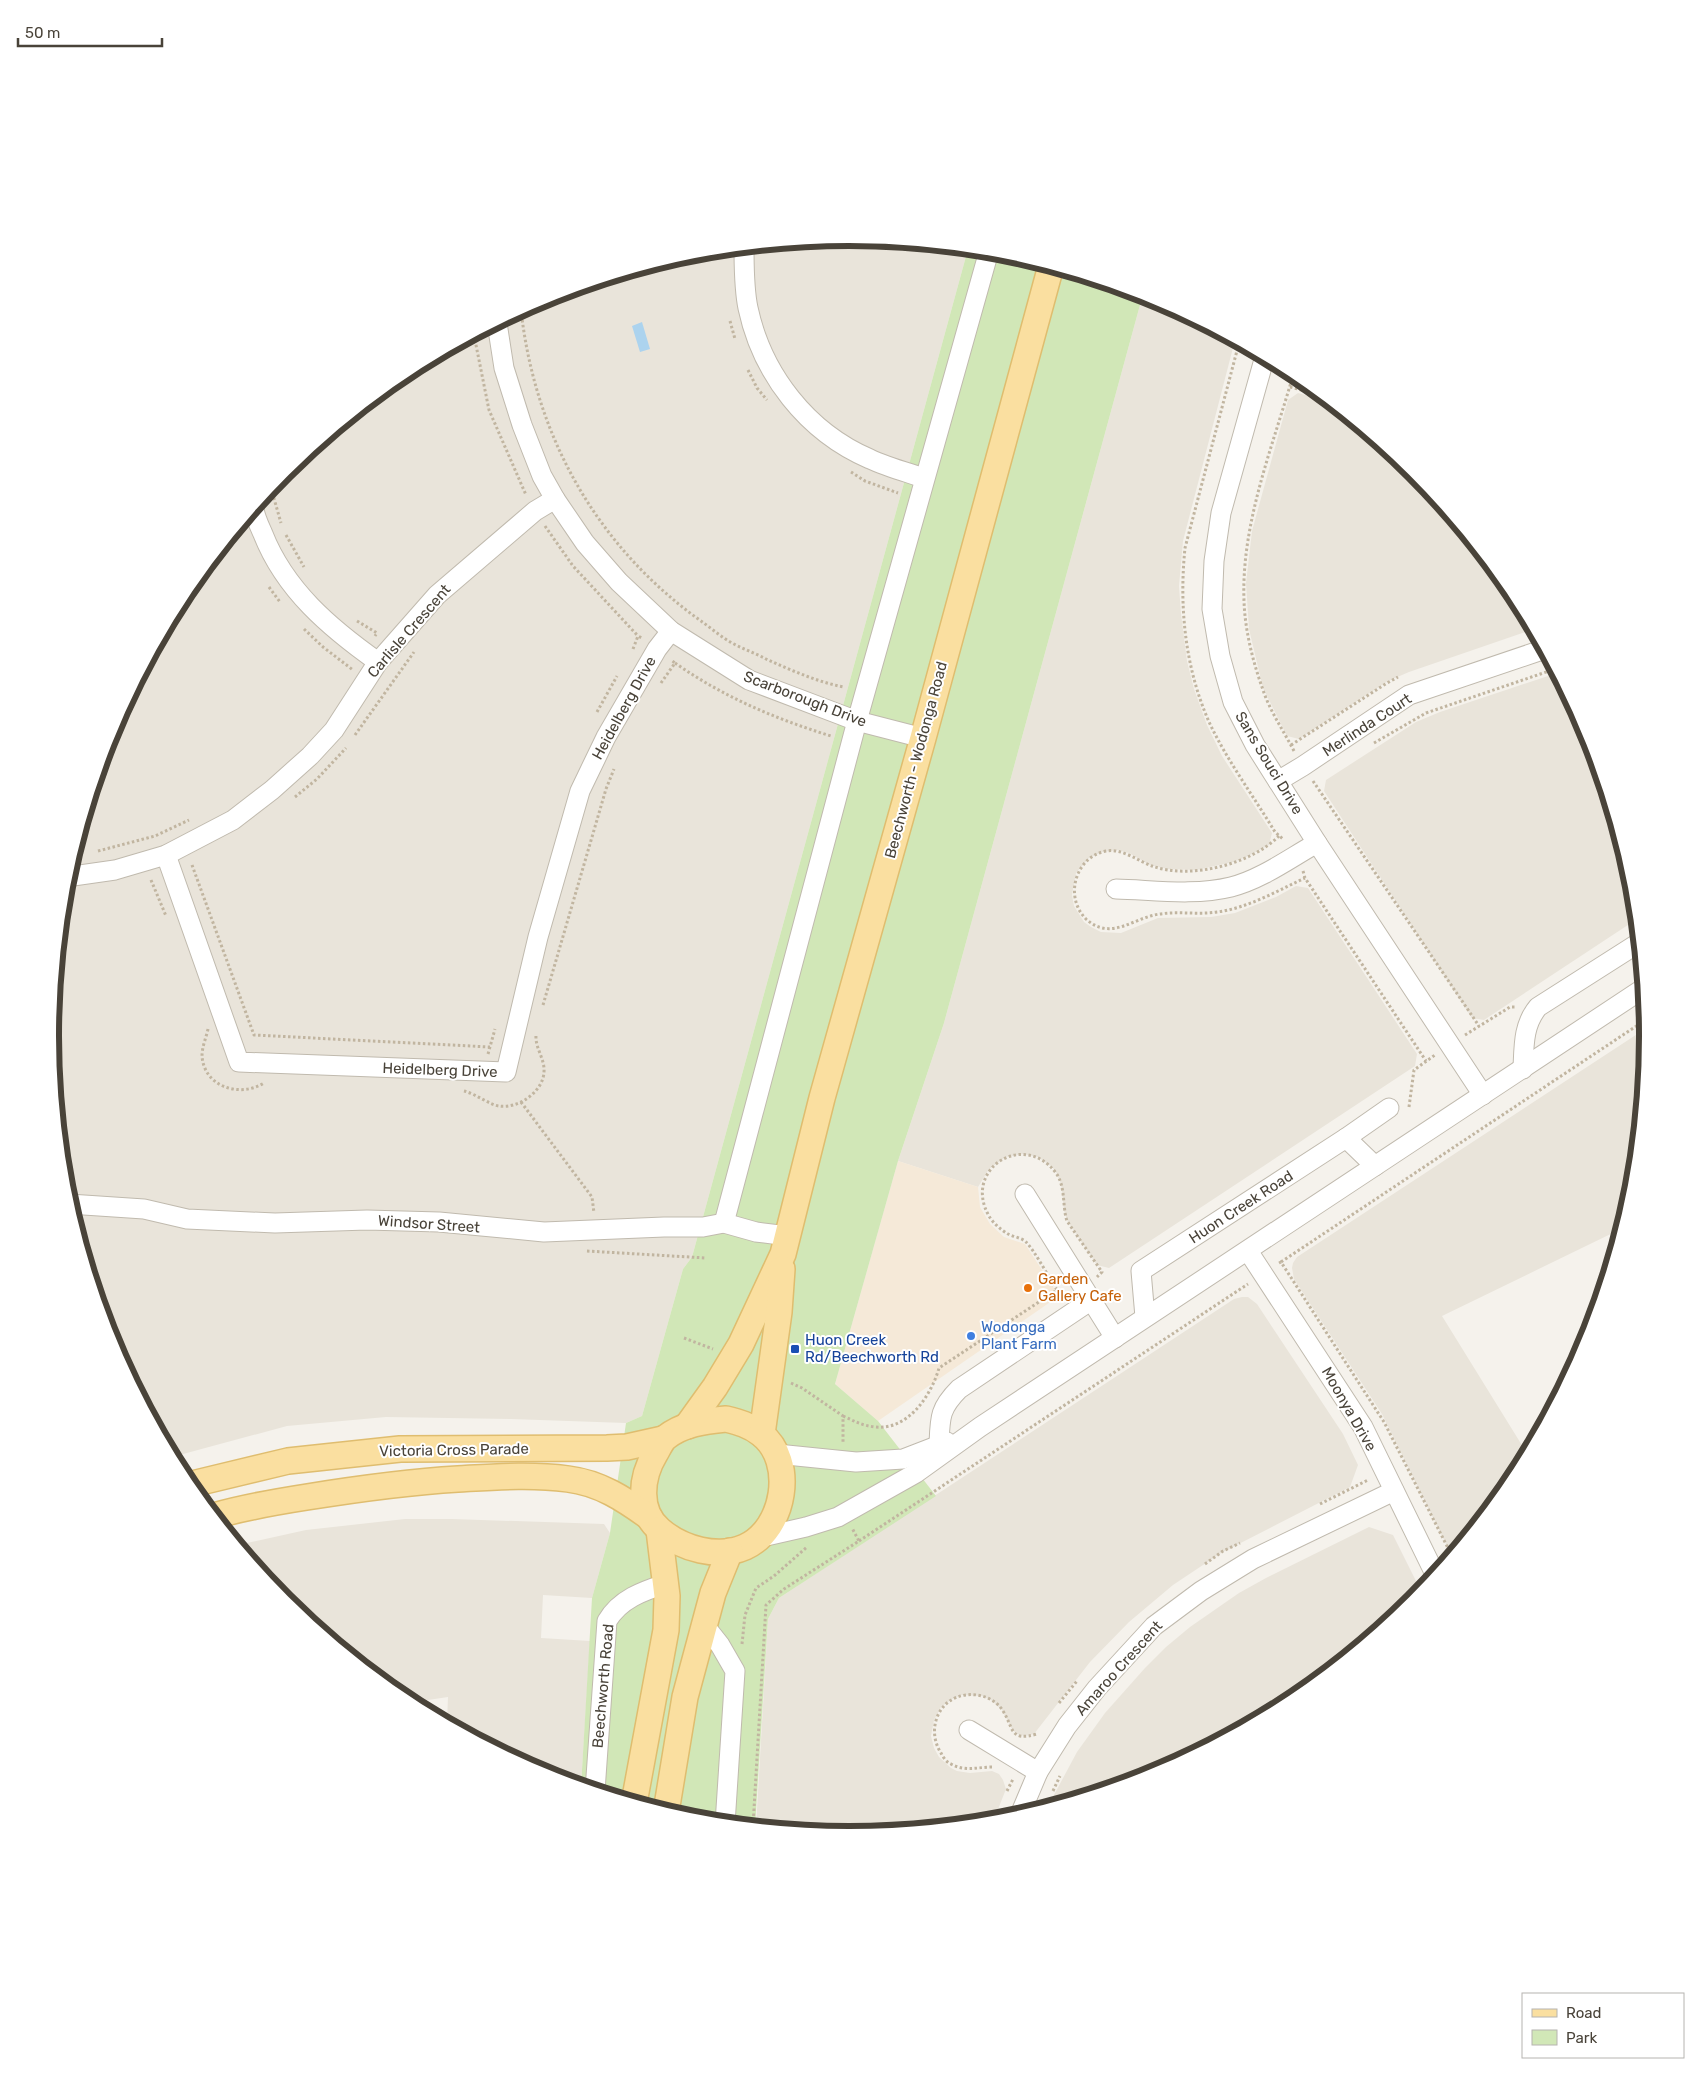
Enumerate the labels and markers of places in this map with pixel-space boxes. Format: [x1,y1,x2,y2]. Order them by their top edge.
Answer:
place label: Garden Gallery Cafe [1038,1270,1122,1305]
marker: Garden Gallery Cafe [1022,1282,1034,1294]
place label: Wodonga Plant Farm [981,1318,1057,1353]
marker: Wodonga Plant Farm [965,1330,977,1342]
place label: Huon Creek Rd/Beechworth Rd [805,1331,939,1366]
marker: Huon Creek Rd/Beechworth Rd [789,1343,801,1355]

